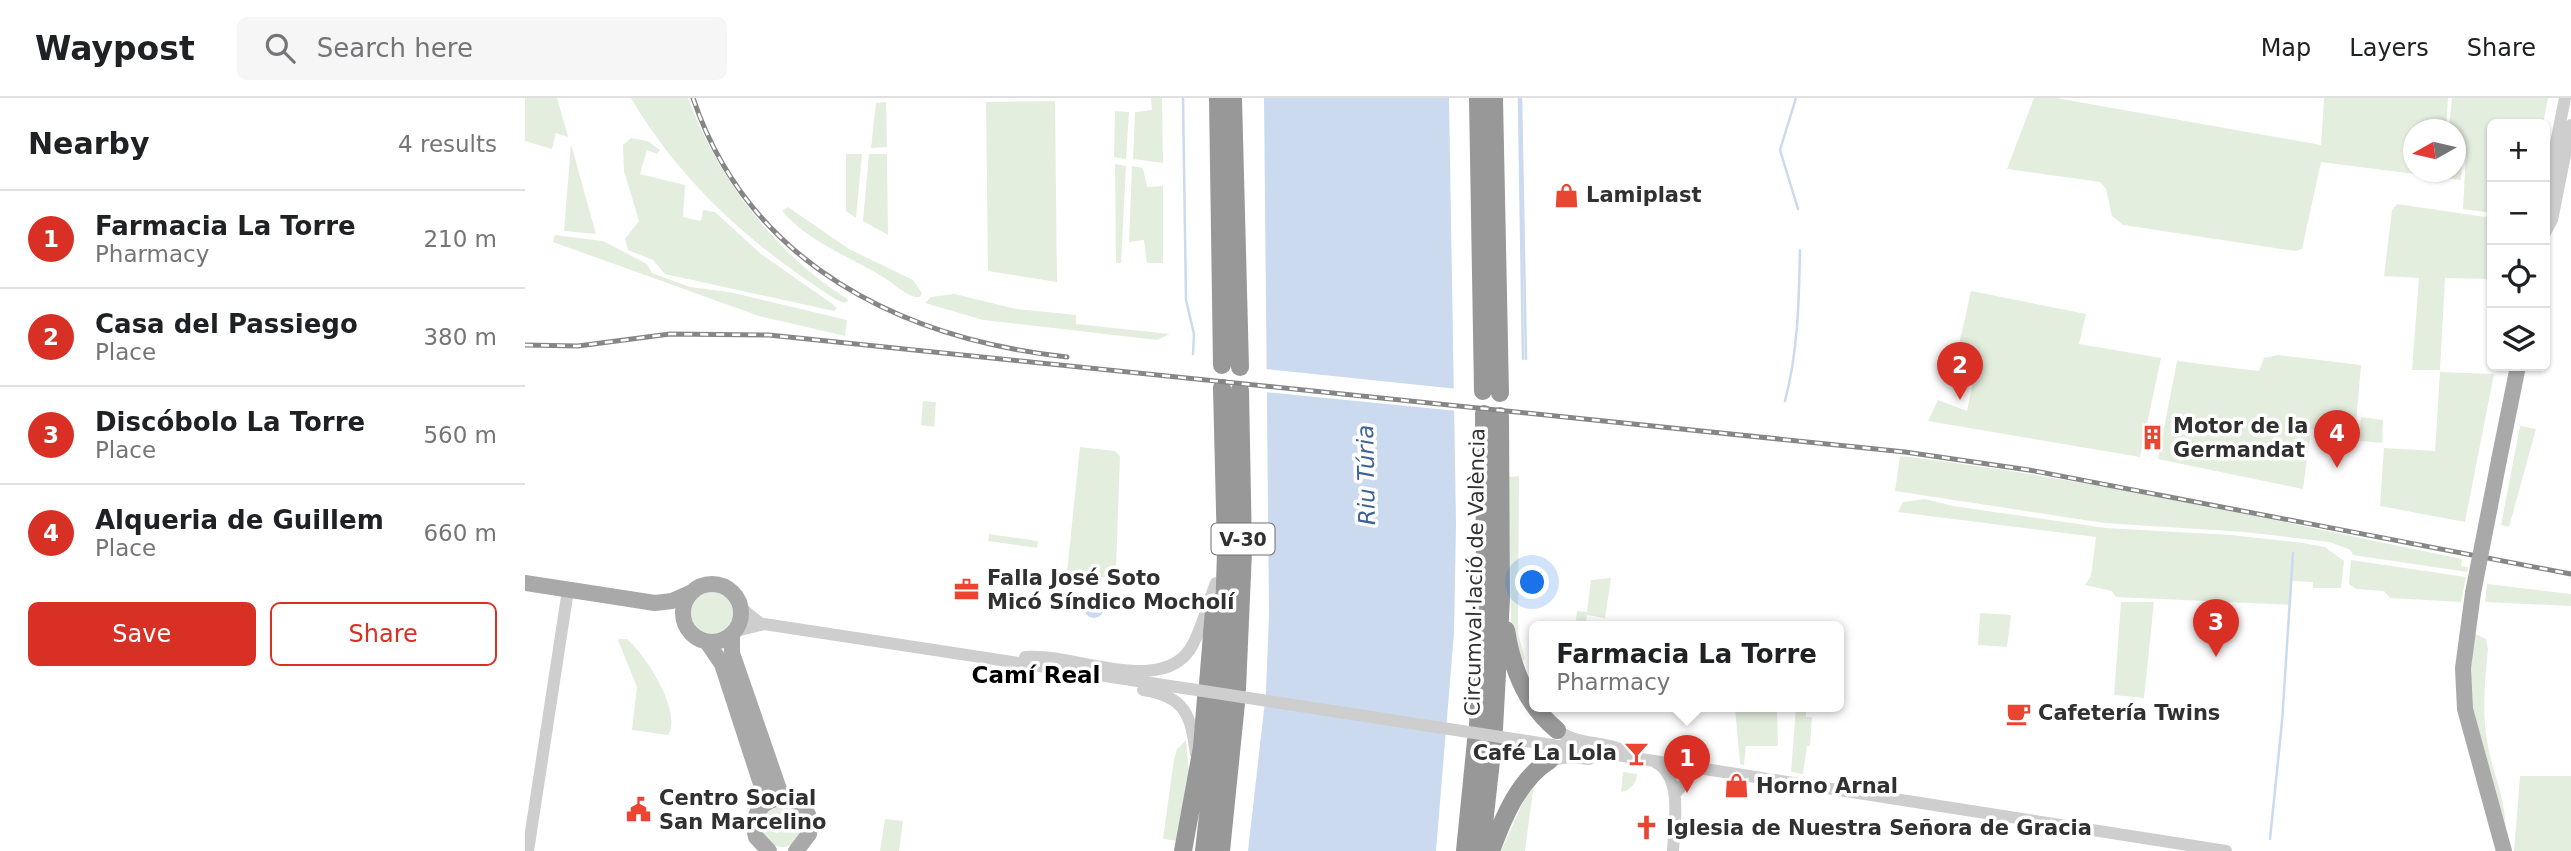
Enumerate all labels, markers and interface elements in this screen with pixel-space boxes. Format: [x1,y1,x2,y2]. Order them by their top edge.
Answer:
search box [237,17,727,80]
text: Waypost [35,29,195,68]
icon: search [261,29,299,67]
text: Search here [317,33,473,63]
text: Map [2261,34,2311,62]
text: Layers [2349,34,2429,62]
text: Share [2467,34,2536,62]
north arrow [2403,119,2466,182]
map controls [2487,119,2550,371]
button: + [2487,119,2550,182]
text: Nearby [28,126,150,161]
text: 4 results [398,131,497,157]
shop icon: Lamiplast [1552,181,1580,209]
button: − [2487,182,2550,245]
place label: Lamiplast [1586,183,1702,207]
text: Farmacia La Torre [95,211,356,241]
text: 1 [43,226,59,252]
text: 210 m [423,226,497,252]
text: Pharmacy [95,241,209,267]
button: locate [2487,245,2550,308]
button: layers [2487,308,2550,371]
text: Casa del Passiego [95,309,358,339]
text: 2 [43,324,59,350]
text: 380 m [423,324,497,350]
text: Place [95,339,156,365]
pin: 2 [1937,342,1983,400]
text: Discóbolo La Torre [95,407,365,437]
pin: 4 [2314,410,2360,468]
place label: Motor de la Germandat [2173,414,2308,462]
text: 3 [43,422,59,448]
text: 560 m [423,422,497,448]
building icon: Motor de la Germandat [2139,424,2167,452]
water label: Riu Túria [1352,425,1380,525]
street label: Circumval·lació de València [1460,428,1490,716]
text: Place [95,437,156,463]
text: Alqueria de Guillem [95,505,384,535]
text: 4 [43,520,59,546]
text: 660 m [423,520,497,546]
road number: V-30 [1211,524,1275,554]
text: Place [95,535,156,561]
your location [1515,565,1549,599]
place label: Falla José Soto Micó Síndico Mocholí [987,566,1236,614]
office icon: Falla José Soto Micó Síndico Mocholí [953,576,981,604]
pin: 3 [2193,599,2239,657]
button: Save [28,602,256,666]
button: Share [270,602,497,666]
popup [1529,621,1844,712]
text: Farmacia La Torre [1556,639,1817,669]
district label: Camí Real [972,662,1100,688]
text: Pharmacy [1556,669,1670,695]
cafe icon: Cafetería Twins [2004,699,2032,727]
place label: Cafetería Twins [2038,701,2220,725]
pin: 1 [1664,735,1710,793]
bar icon: Café La Lola [1623,739,1651,767]
place label: Café La Lola [1473,741,1617,765]
shop icon: Horno Arnal [1722,772,1750,800]
place label: Horno Arnal [1756,774,1898,798]
place label: Centro Social San Marcelino [659,786,826,834]
public building icon: Centro Social San Marcelino [625,796,653,824]
church icon: Iglesia de Nuestra Señora de Gracia [1632,814,1660,842]
place label: Iglesia de Nuestra Señora de Gracia [1666,816,2092,840]

